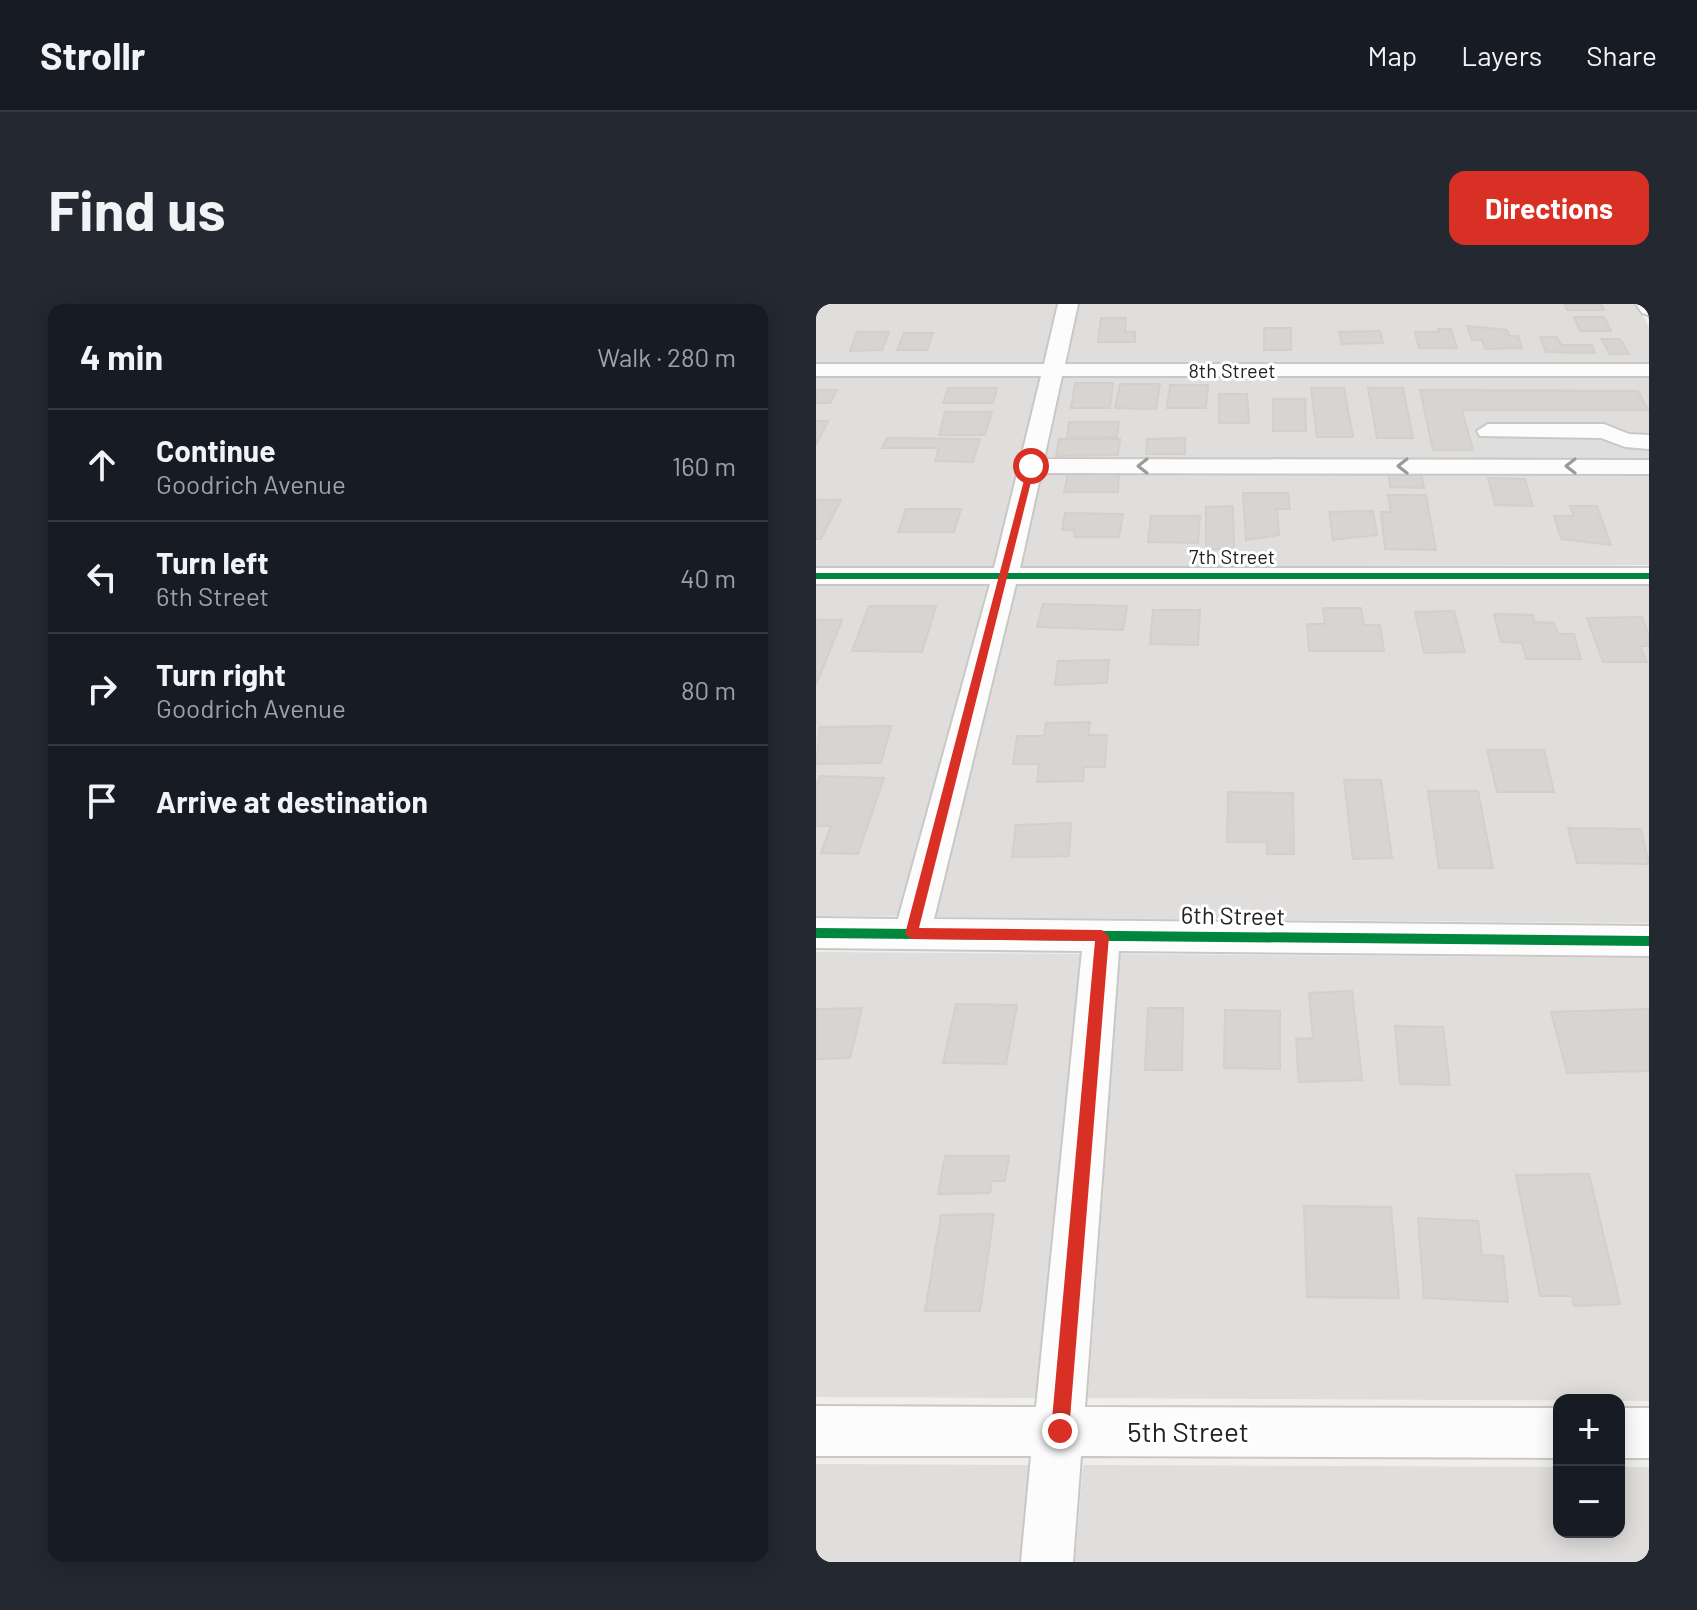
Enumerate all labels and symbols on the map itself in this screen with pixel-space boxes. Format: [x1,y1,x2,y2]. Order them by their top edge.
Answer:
street label: 8th Street [1188,358,1276,382]
route start [1013,448,1049,484]
one-way arrow [1136,457,1149,475]
one-way arrow [1396,457,1409,475]
one-way arrow [1564,457,1577,475]
street label: 7th Street [1189,544,1275,568]
street label: 6th Street [1181,900,1285,930]
route end [1042,1413,1078,1449]
street label: 5th Street [1127,1414,1249,1448]

